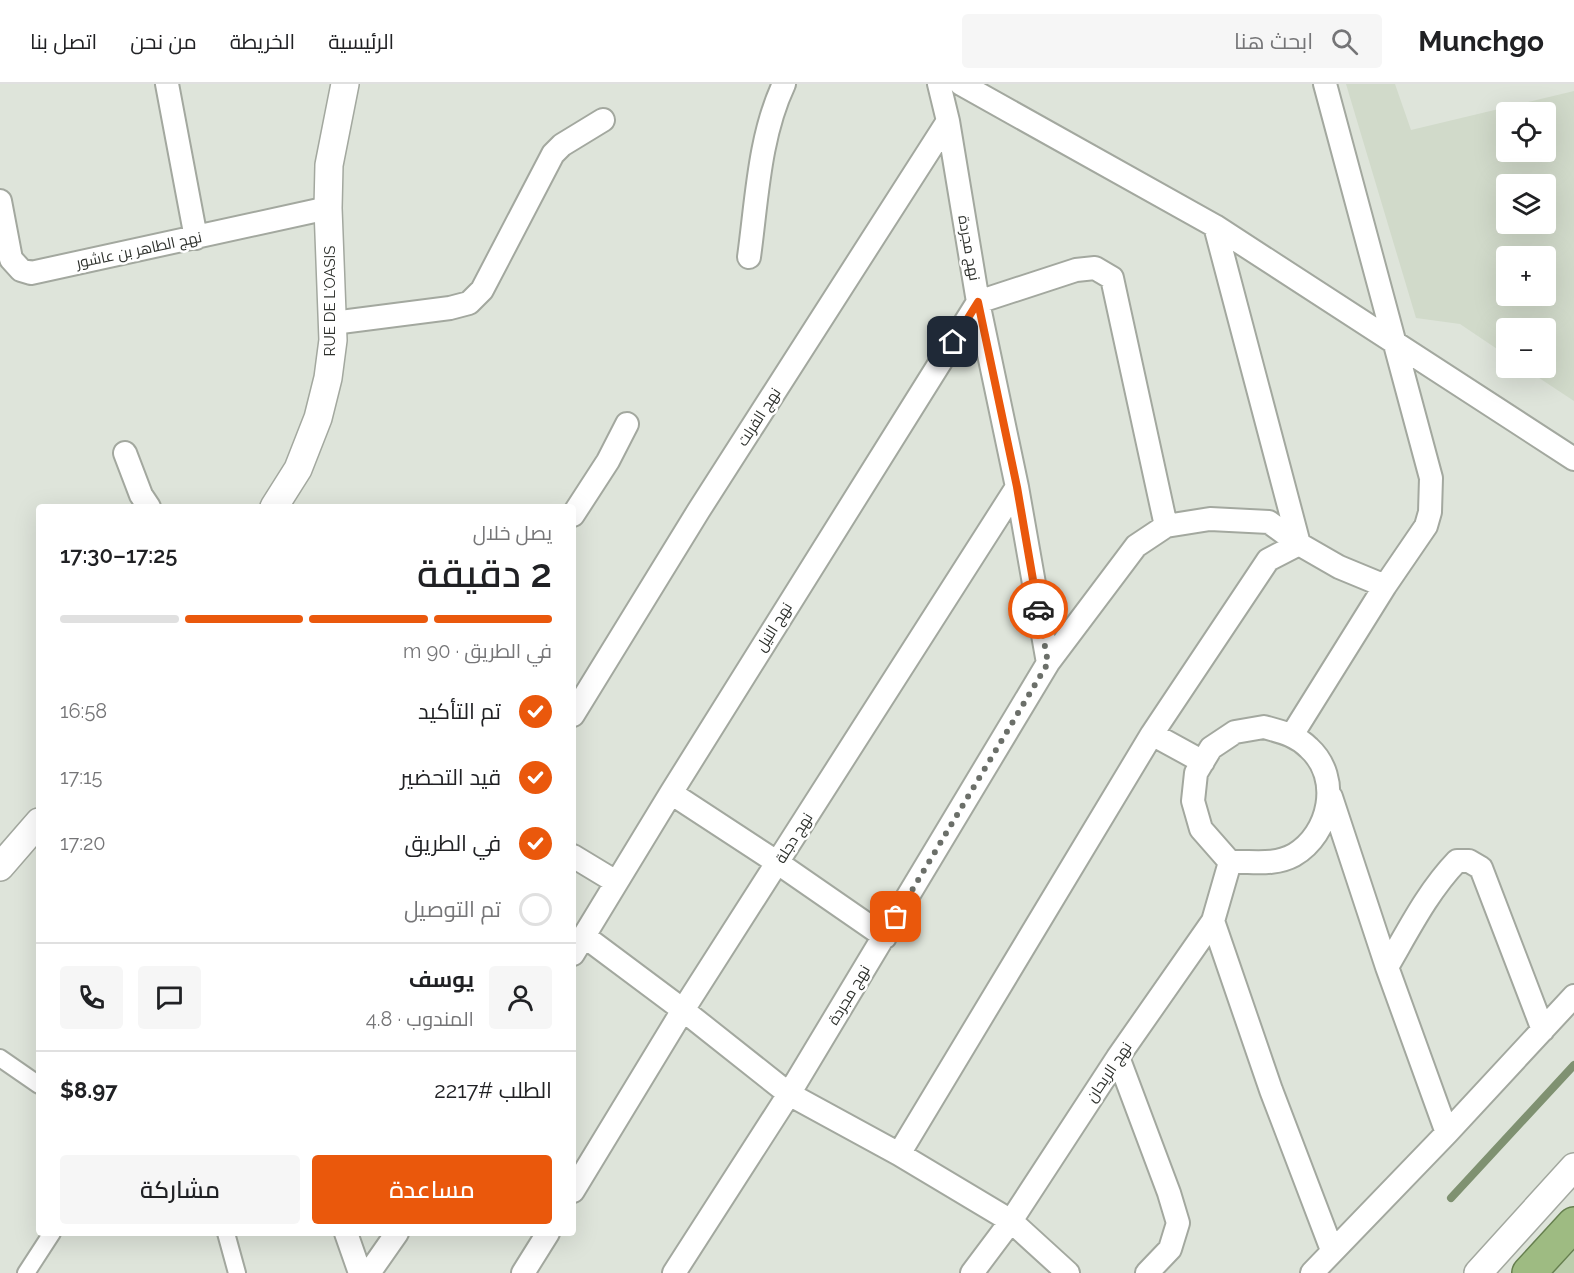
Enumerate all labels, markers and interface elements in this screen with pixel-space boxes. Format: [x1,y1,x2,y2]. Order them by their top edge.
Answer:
search box [962,14,1382,68]
icon: search [1328,25,1361,58]
text: Munchgo [1418,25,1544,58]
text: ابحث هنا [1234,28,1313,54]
text: اتصل بنا [30,29,97,54]
text: من نحن [130,29,197,54]
text: الخريطة [230,29,295,54]
text: الرئيسية [328,29,394,54]
map controls [1496,102,1556,378]
button: locate [1496,102,1556,162]
button: layers [1496,174,1556,234]
street label: نهج مجردة [952,214,984,283]
street label: نهج الطاهر بن عاشور [74,228,204,274]
street label: RUE DE L'OASIS [321,246,339,356]
button: + [1496,246,1556,306]
pin [927,316,978,367]
button: − [1496,318,1556,378]
icon: home [936,325,969,358]
street label: نهج الفرلت [734,385,786,451]
text: يصل خلال [473,521,552,545]
text: 17:25–17:30 [60,542,177,568]
text: 2 دقيقة [417,550,552,596]
courier [1008,579,1068,639]
icon: car [1022,593,1055,626]
street label: نهج النيل [752,599,798,656]
text: في الطريق · 90 m [403,639,552,663]
icon: check [519,695,552,728]
text: تم التأكيد [418,698,501,724]
text: 16:58 [60,699,107,723]
icon: check [519,761,552,794]
text: قيد التحضير [400,764,501,790]
text: 17:15 [60,765,102,789]
street label: نهج دجلة [772,809,818,868]
icon: check [519,827,552,860]
text: في الطريق [405,830,501,856]
text: 17:20 [60,831,106,855]
pin [870,891,921,942]
text: تم التوصيل [404,896,501,922]
icon: bag [879,900,912,933]
street label: نهج مجردة [824,962,876,1029]
button: phone [60,966,123,1029]
button: chat [138,966,201,1029]
text: يوسف [409,966,474,992]
button: person [489,966,552,1029]
text: المندوب · 4.8 [366,1007,474,1031]
street label: نهج الريحان [1082,1039,1137,1107]
text: $8.97 [60,1077,118,1103]
text: الطلب #2217 [434,1077,552,1103]
button: مشاركة [60,1155,300,1224]
button: مساعدة [312,1155,552,1224]

